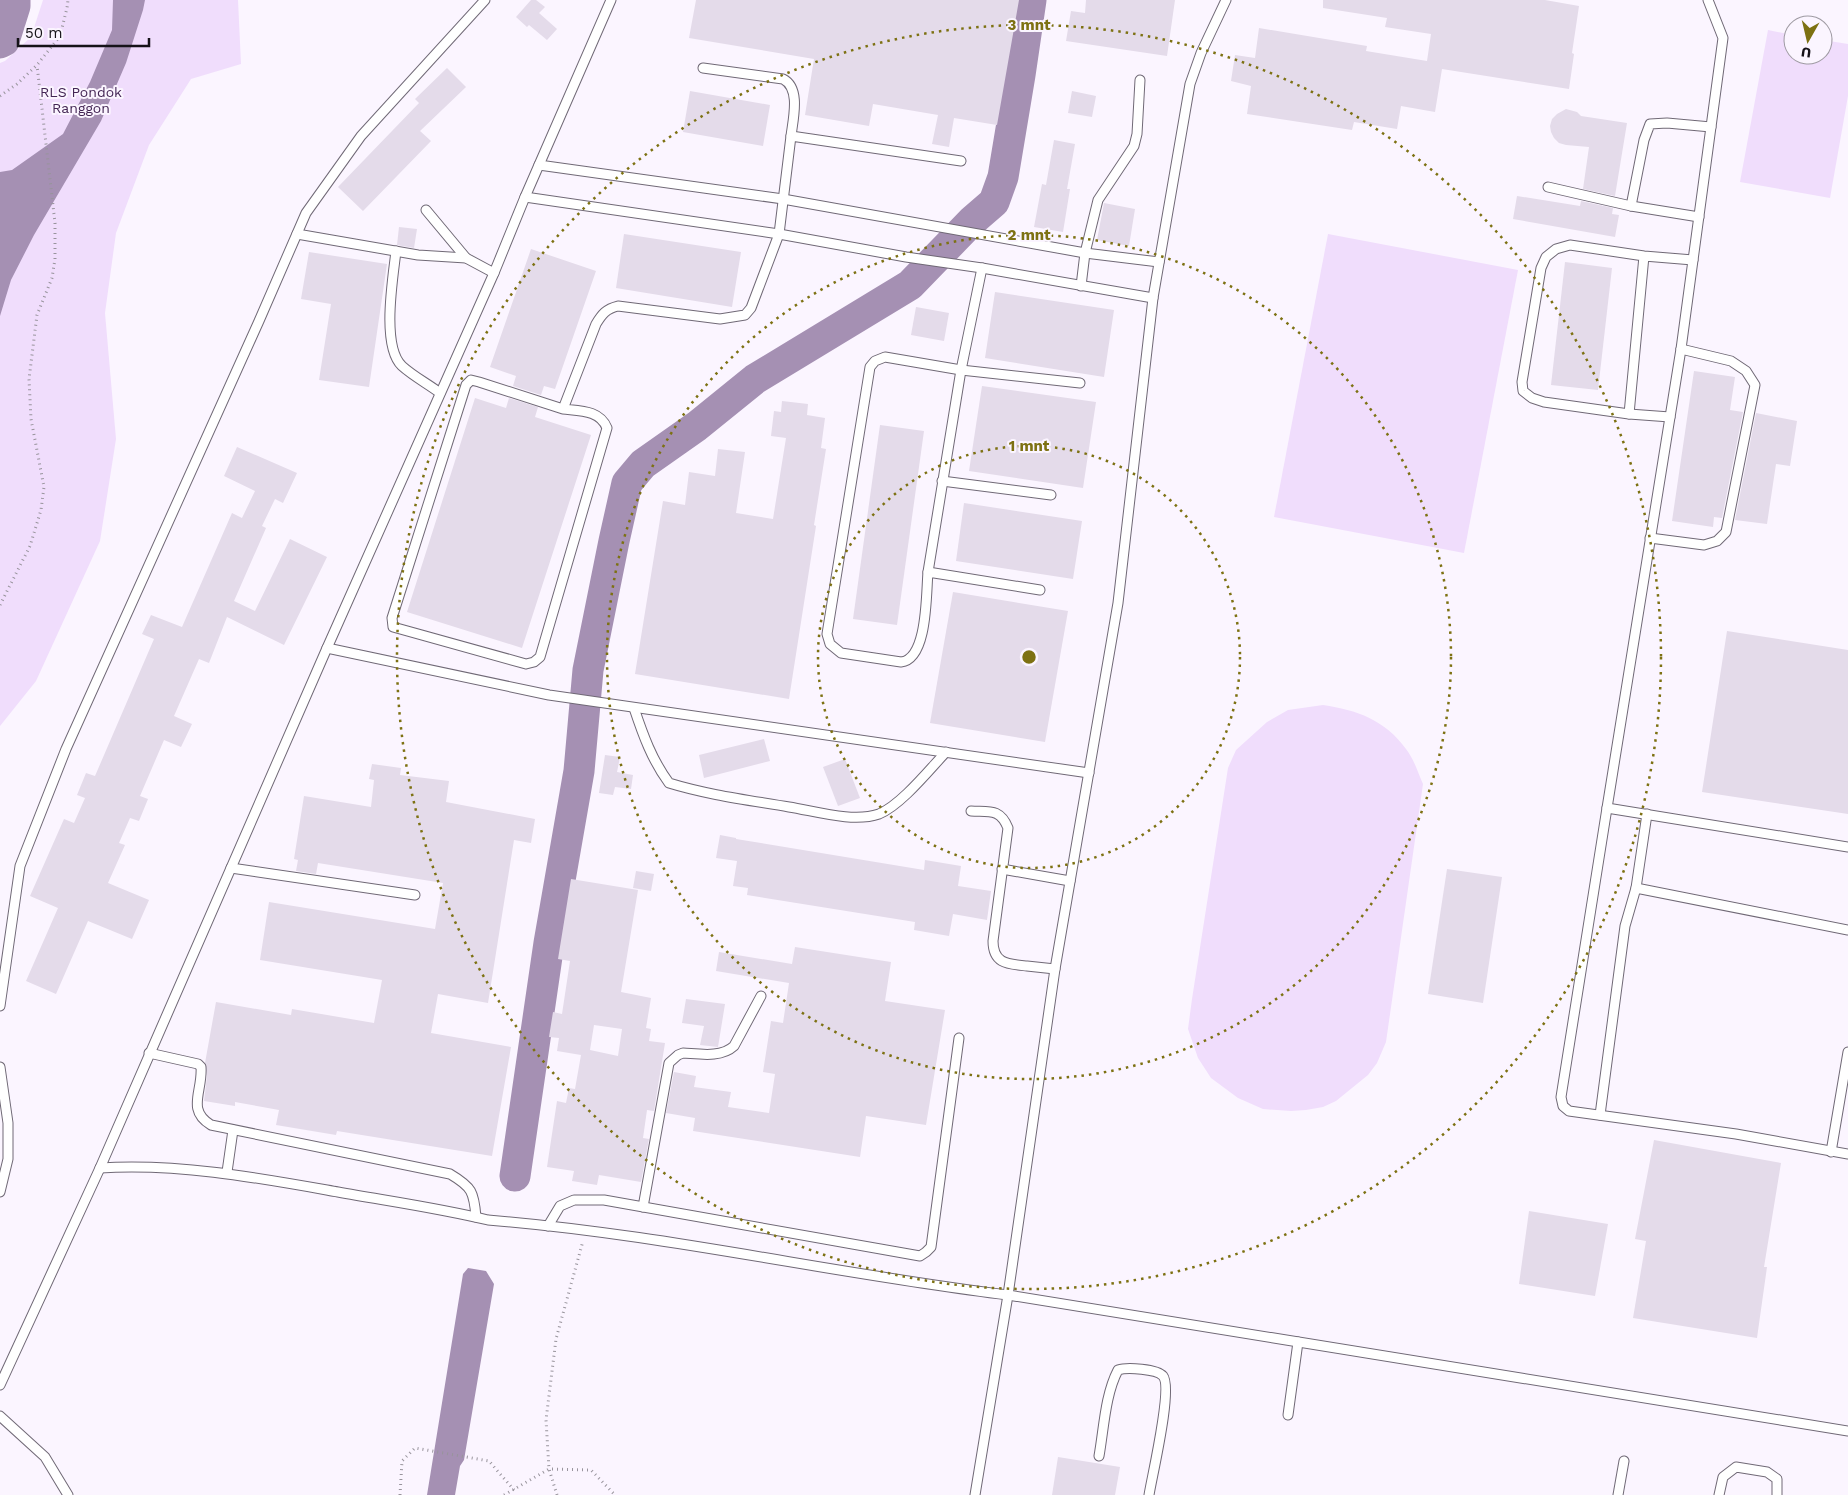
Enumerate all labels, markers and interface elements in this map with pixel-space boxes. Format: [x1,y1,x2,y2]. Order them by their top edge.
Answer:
scale bar [18,15,149,47]
north arrow [1783,15,1833,65]
text: 3 mnt [1007,16,1051,34]
text: 50 m [25,24,62,42]
text: U [1800,44,1812,61]
park label: RLS Pondok Ranggon [40,84,122,116]
text: 2 mnt [1007,226,1051,244]
text: 1 mnt [1009,437,1050,455]
centre of rings [1020,648,1038,666]

